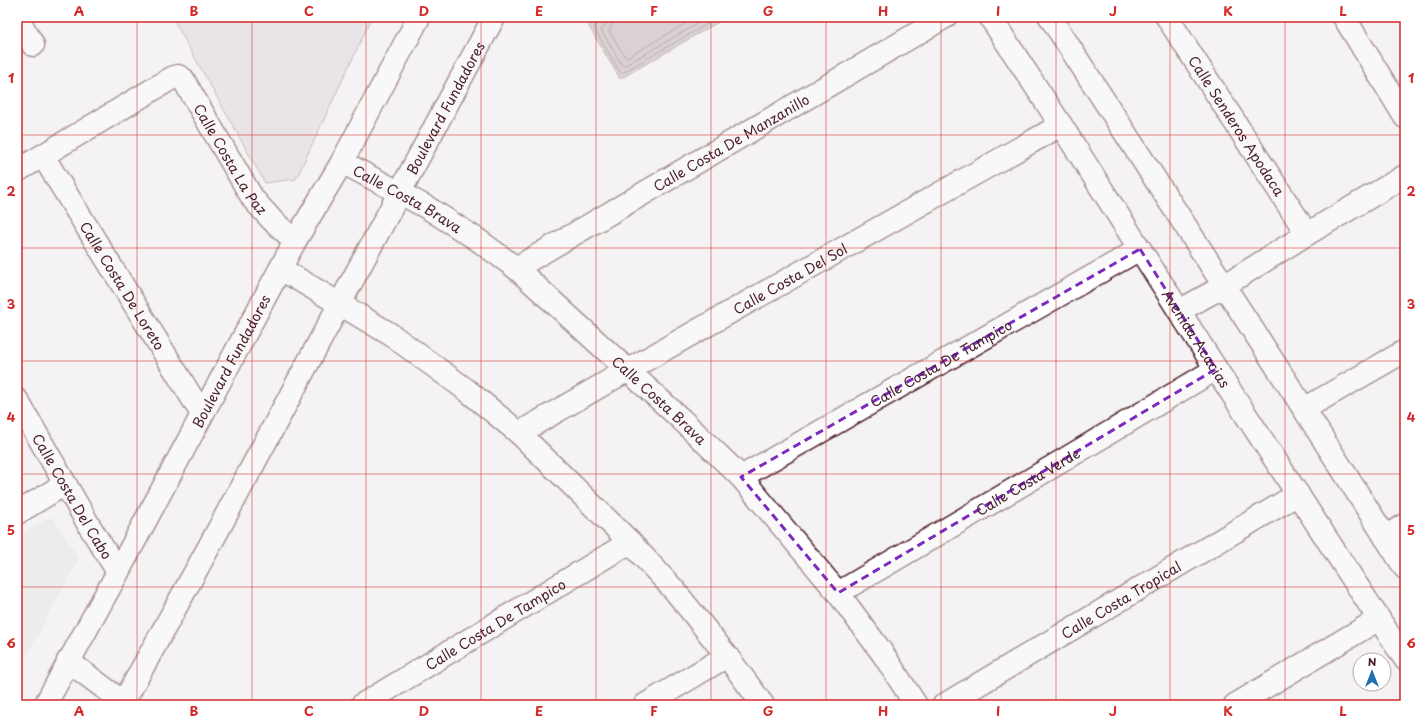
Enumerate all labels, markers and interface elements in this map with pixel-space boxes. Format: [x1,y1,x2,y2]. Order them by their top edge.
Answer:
text: A [74,1,84,20]
text: B [190,1,199,20]
text: C [304,1,314,20]
text: D [419,1,429,20]
text: E [535,1,543,20]
text: F [650,1,658,20]
text: G [763,1,773,20]
text: H [878,1,888,20]
text: I [996,1,1000,20]
text: J [1109,1,1117,20]
text: K [1223,1,1233,20]
text: L [1339,1,1347,20]
street label: Boulevard Fundadores [401,37,490,178]
street label: Calle Senderos Apodaca [1184,51,1290,200]
text: 1 [8,68,14,87]
text: 1 [1408,68,1414,87]
street label: Calle Costa De Manzanillo [649,88,813,196]
street label: Calle Costa La Paz [189,100,273,219]
street label: Calle Costa Brava [349,159,466,238]
text: 2 [6,181,16,200]
text: 2 [1406,181,1416,200]
street label: Calle Costa De Loreto [75,217,171,354]
street label: Calle Costa Del Sol [729,238,851,319]
street label: Avenida Acacias [1157,285,1236,392]
street label: Boulevard Fundadores [187,291,275,431]
text: 3 [7,294,16,313]
text: 3 [1407,294,1416,313]
street label: Calle Costa De Tampico [866,314,1016,412]
street label: Calle Costa Brava [608,351,712,449]
text: 4 [7,407,16,426]
text: 4 [1407,407,1416,426]
street label: Calle Costa Del Cabo [28,429,118,563]
street label: Calle Costa Verde [971,442,1084,520]
text: 5 [7,520,15,539]
text: 5 [1407,520,1415,539]
street label: Calle Costa Tropical [1057,556,1185,644]
street label: Calle Costa De Tampico [421,573,570,675]
text: 6 [6,633,16,652]
text: 6 [1406,633,1416,652]
north arrow [1352,652,1392,692]
text: N [1368,653,1377,670]
text: A [74,701,84,720]
text: B [190,701,199,720]
text: C [304,701,314,720]
text: D [419,701,429,720]
text: E [535,701,543,720]
text: F [650,701,658,720]
text: G [763,701,773,720]
text: H [878,701,888,720]
text: I [996,701,1000,720]
text: J [1109,701,1117,720]
text: K [1223,701,1233,720]
text: L [1339,701,1347,720]

